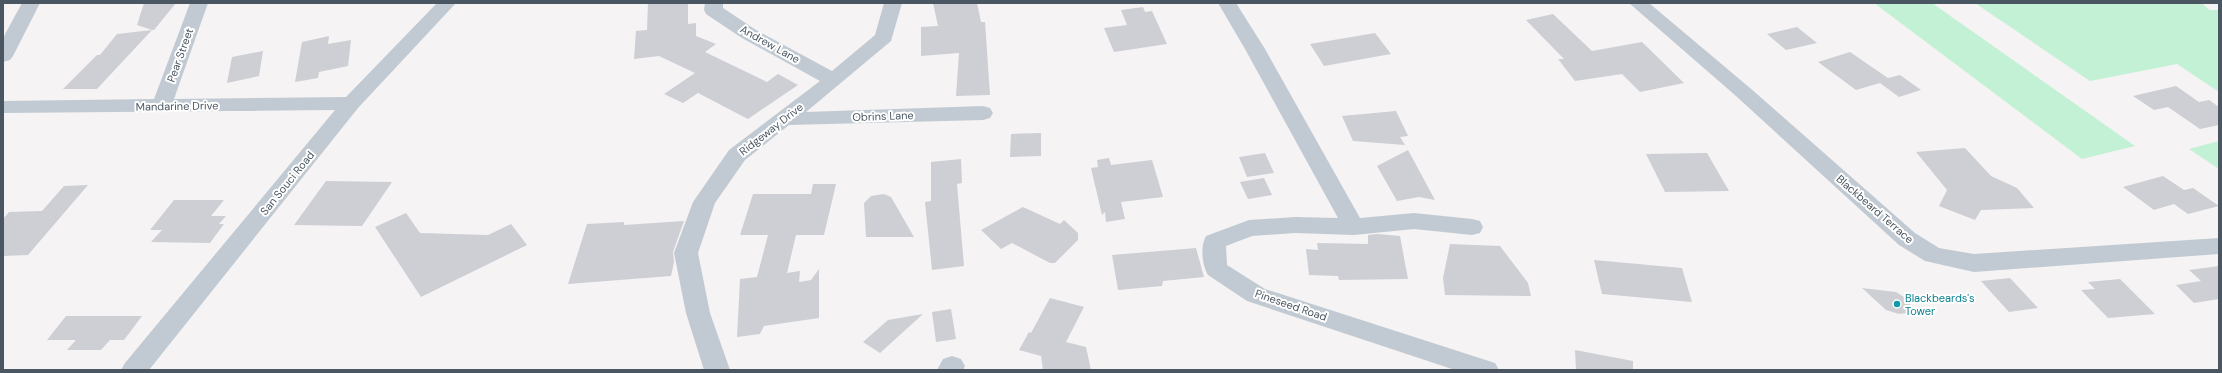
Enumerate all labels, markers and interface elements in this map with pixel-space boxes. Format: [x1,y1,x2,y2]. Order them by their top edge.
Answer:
street label: Andrew Lane [738,22,802,66]
street label: Pear Street [164,26,196,84]
street label: Mandarine Drive [136,98,218,114]
street label: Ridgeway Drive [736,100,806,158]
street label: Obrins Lane [852,108,914,124]
street label: San Souci Road [257,148,317,218]
street label: Blackbeard Terrace [1833,172,1917,246]
street label: Pineseed Road [1253,286,1329,324]
place label: Blackbeards's Tower [1905,291,1975,318]
marker: Blackbeards's Tower [1892,299,1902,309]

